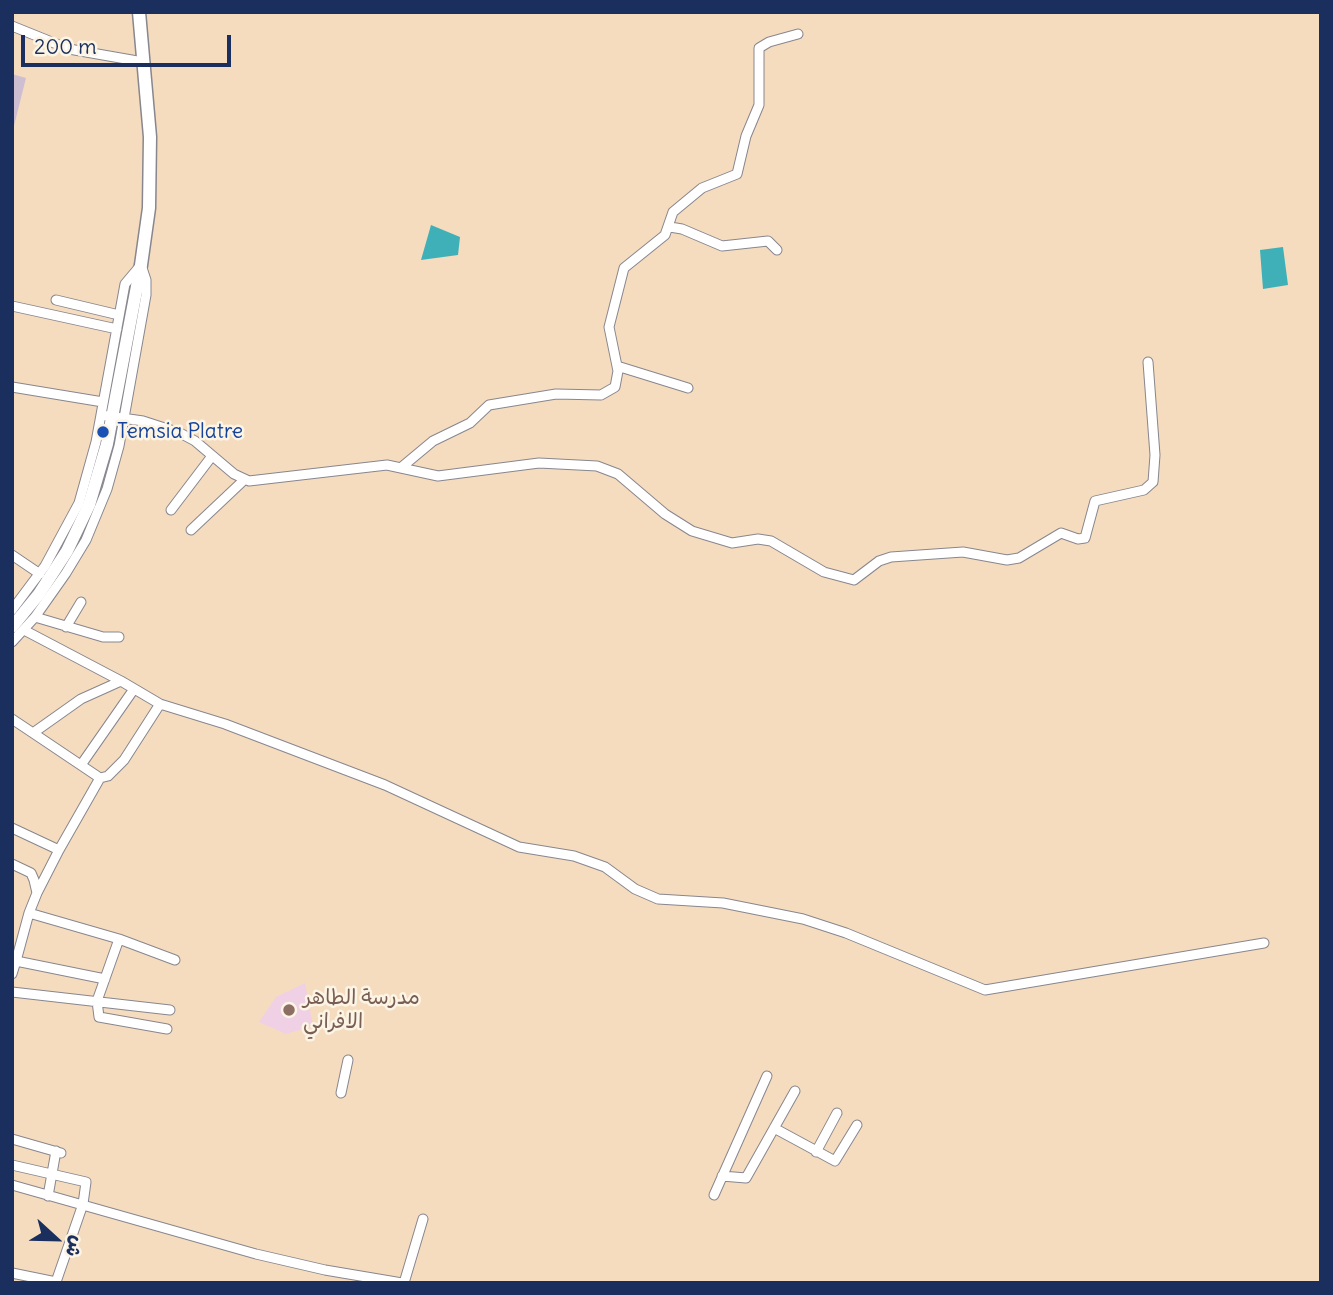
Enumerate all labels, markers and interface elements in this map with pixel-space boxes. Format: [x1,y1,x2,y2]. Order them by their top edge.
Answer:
scale bar [24,21,234,65]
text: 200 m [34,33,97,60]
place label: Temsia Platre [117,419,243,445]
marker: Temsia Platre [95,424,111,440]
place label: مدرسة الطاهر الافراني [303,985,420,1035]
marker: مدرسة الطاهر الافراني [281,1002,297,1018]
north arrow [21,1204,91,1274]
text: ش [60,1233,91,1261]

